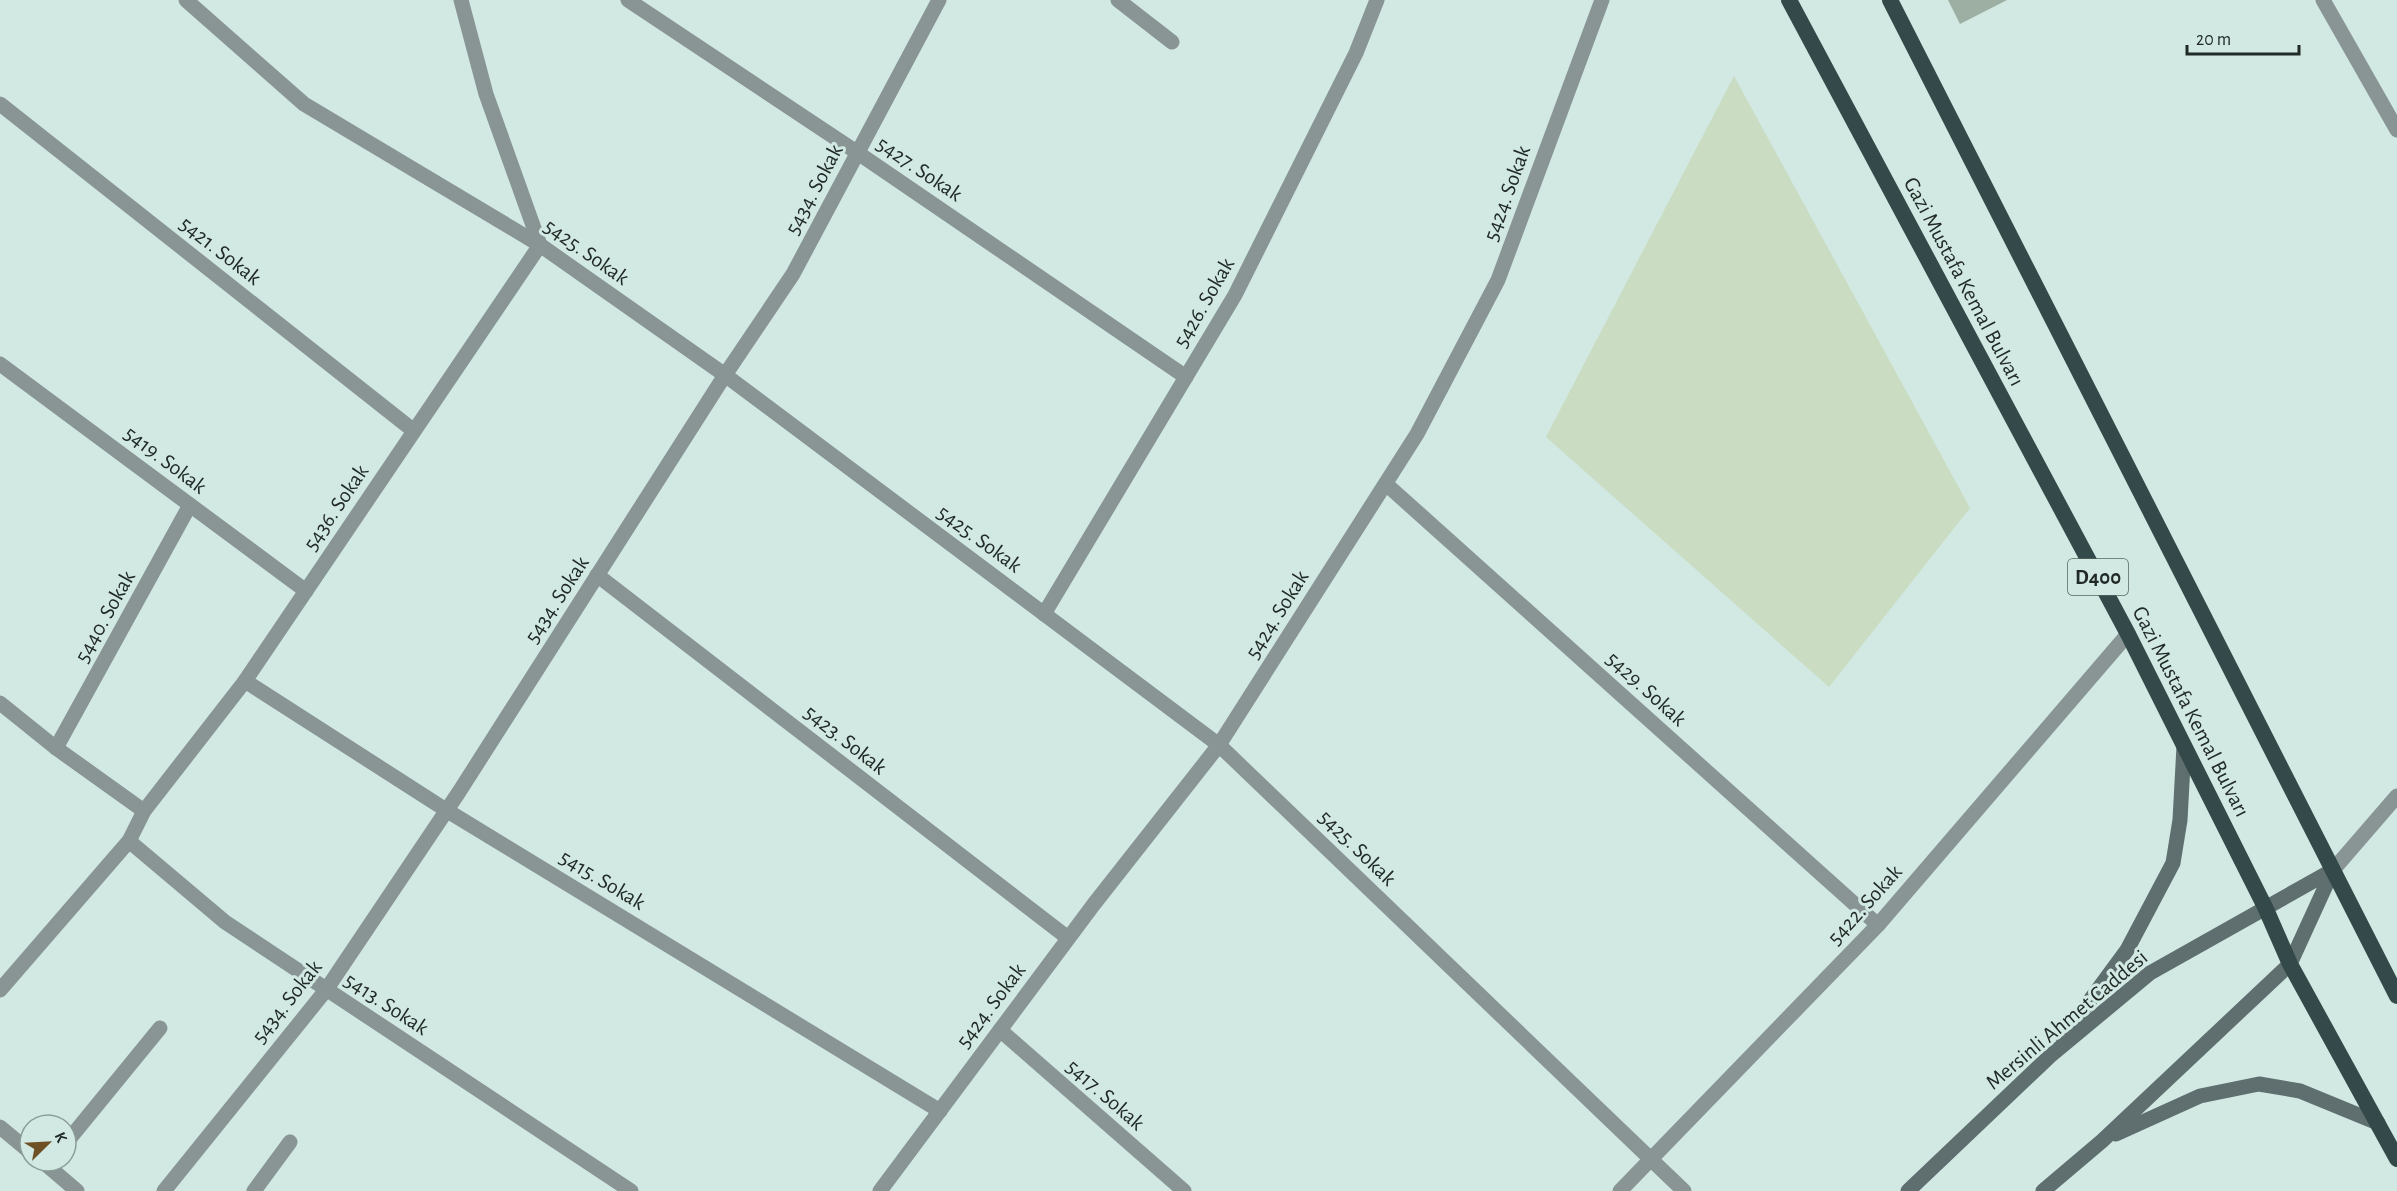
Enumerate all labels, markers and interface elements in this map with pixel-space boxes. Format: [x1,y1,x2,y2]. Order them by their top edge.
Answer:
scale bar [2187,18,2300,56]
text: 20 m [2196,31,2231,49]
street label: 5427. Sokak [873,132,966,205]
street label: 5434. Sokak [781,141,847,238]
street label: 5424. Sokak [1480,143,1534,244]
street label: Gazi Mustafa Kemal Bulvarı [1900,173,2029,389]
street label: 5421. Sokak [176,212,265,289]
street label: 5425. Sokak [540,215,633,289]
street label: 5426. Sokak [1170,254,1238,351]
street label: 5419. Sokak [120,422,211,498]
street label: 5436. Sokak [299,461,372,554]
street label: 5425. Sokak [933,501,1026,577]
street label: 5434. Sokak [521,552,593,647]
road number: D400 [2068,559,2128,595]
street label: 5424. Sokak [1241,566,1313,663]
street label: 5440. Sokak [71,567,139,666]
street label: Gazi Mustafa Kemal Bulvarı [2128,603,2254,820]
street label: 5429. Sokak [1602,647,1691,730]
street label: 5423. Sokak [800,701,891,779]
street label: 5425. Sokak [1314,806,1400,890]
street label: 5415. Sokak [556,846,649,914]
street label: 5422. Sokak [1823,861,1906,949]
street label: Mersinli Ahmet Caddesi [1982,946,2152,1094]
street label: 5434. Sokak [248,956,326,1047]
street label: 5424. Sokak [952,959,1030,1052]
street label: 5413. Sokak [340,969,433,1039]
street label: 5417. Sokak [1062,1055,1149,1134]
north arrow [18,1113,78,1173]
text: K [52,1130,70,1145]

